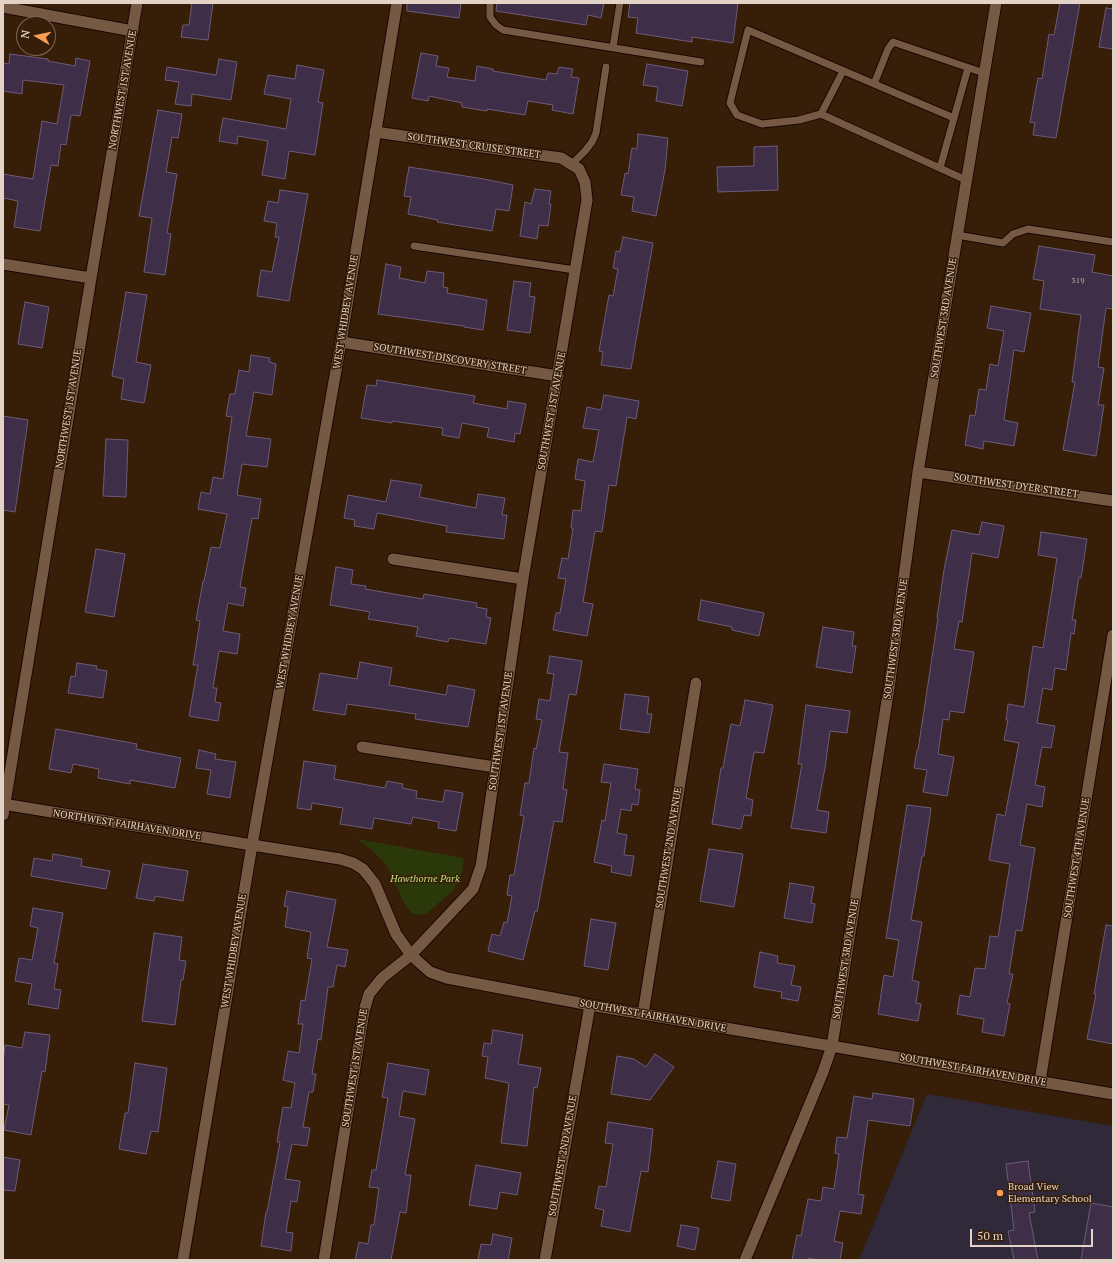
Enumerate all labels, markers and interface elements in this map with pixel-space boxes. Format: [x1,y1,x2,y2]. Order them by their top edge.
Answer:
north arrow [16,16,56,56]
text: N [18,29,33,39]
street label: NORTHWEST 1ST AVENUE [107,29,139,151]
street label: SOUTHWEST CRUISE STREET [407,131,541,161]
street label: WEST WHIDBEY AVENUE [331,254,361,370]
street label: SOUTHWEST 3RD AVENUE [929,257,959,379]
house number: 319 [1072,276,1084,286]
street label: SOUTHWEST DISCOVERY STREET [373,341,527,377]
street label: NORTHWEST 1ST AVENUE [54,348,84,470]
street label: SOUTHWEST 1ST AVENUE [536,351,568,471]
street label: SOUTHWEST DYER STREET [953,471,1079,501]
street label: WEST WHIDBEY AVENUE [274,574,306,690]
street label: SOUTHWEST 3RD AVENUE [882,578,910,700]
street label: SOUTHWEST 1ST AVENUE [487,671,515,791]
street label: SOUTHWEST 2ND AVENUE [653,787,685,909]
street label: SOUTHWEST 4TH AVENUE [1062,797,1092,919]
street label: NORTHWEST FAIRHAVEN DRIVE [52,807,202,843]
park label: Hawthorne Park [390,873,460,885]
street label: WEST WHIDBEY AVENUE [219,893,249,1009]
street label: SOUTHWEST 3RD AVENUE [831,898,861,1020]
street label: SOUTHWEST FAIRHAVEN DRIVE [579,997,727,1035]
street label: SOUTHWEST 1ST AVENUE [340,1008,370,1128]
street label: SOUTHWEST FAIRHAVEN DRIVE [899,1051,1047,1089]
street label: SOUTHWEST 2ND AVENUE [546,1095,580,1217]
place label: Broad View Elementary School [1008,1181,1092,1204]
marker: Broad View Elementary School [995,1188,1005,1198]
scale bar [972,1221,1095,1247]
text: 50 m [977,1228,1003,1243]

